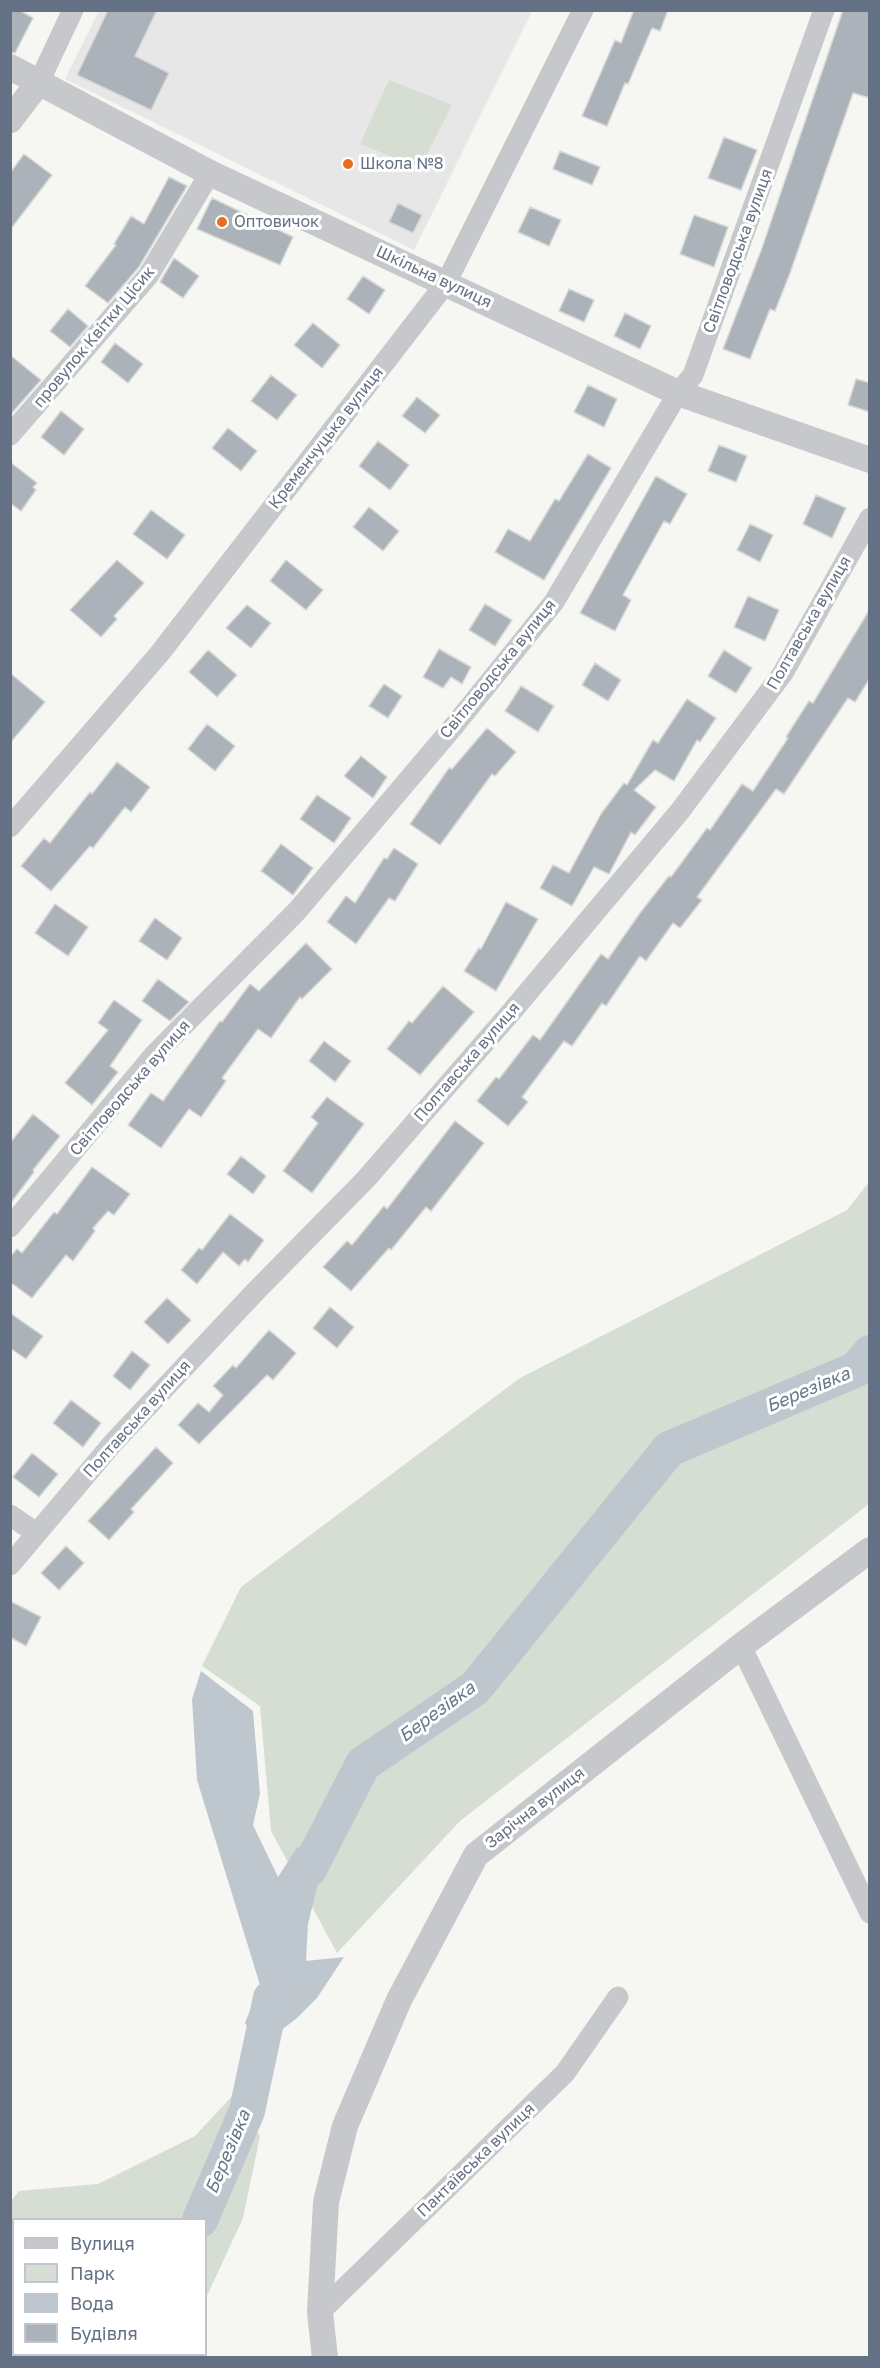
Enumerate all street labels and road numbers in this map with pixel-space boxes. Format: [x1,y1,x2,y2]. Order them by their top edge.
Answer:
street label: Світловодська вулиця [699,166,777,336]
street label: Шкільна вулиця [373,242,495,312]
street label: провулок Квітки Цісик [29,263,159,411]
street label: Кременчуцька вулиця [265,363,387,513]
street label: Полтавська вулиця [763,553,855,693]
street label: Світловодська вулиця [436,596,560,742]
street label: Полтавська вулиця [410,999,524,1125]
street label: Світловодська вулиця [66,1016,194,1160]
street label: Полтавська вулиця [79,1356,195,1482]
street label: Зарічна вулиця [482,1763,588,1853]
street label: Пантаївська вулиця [413,2099,539,2221]

